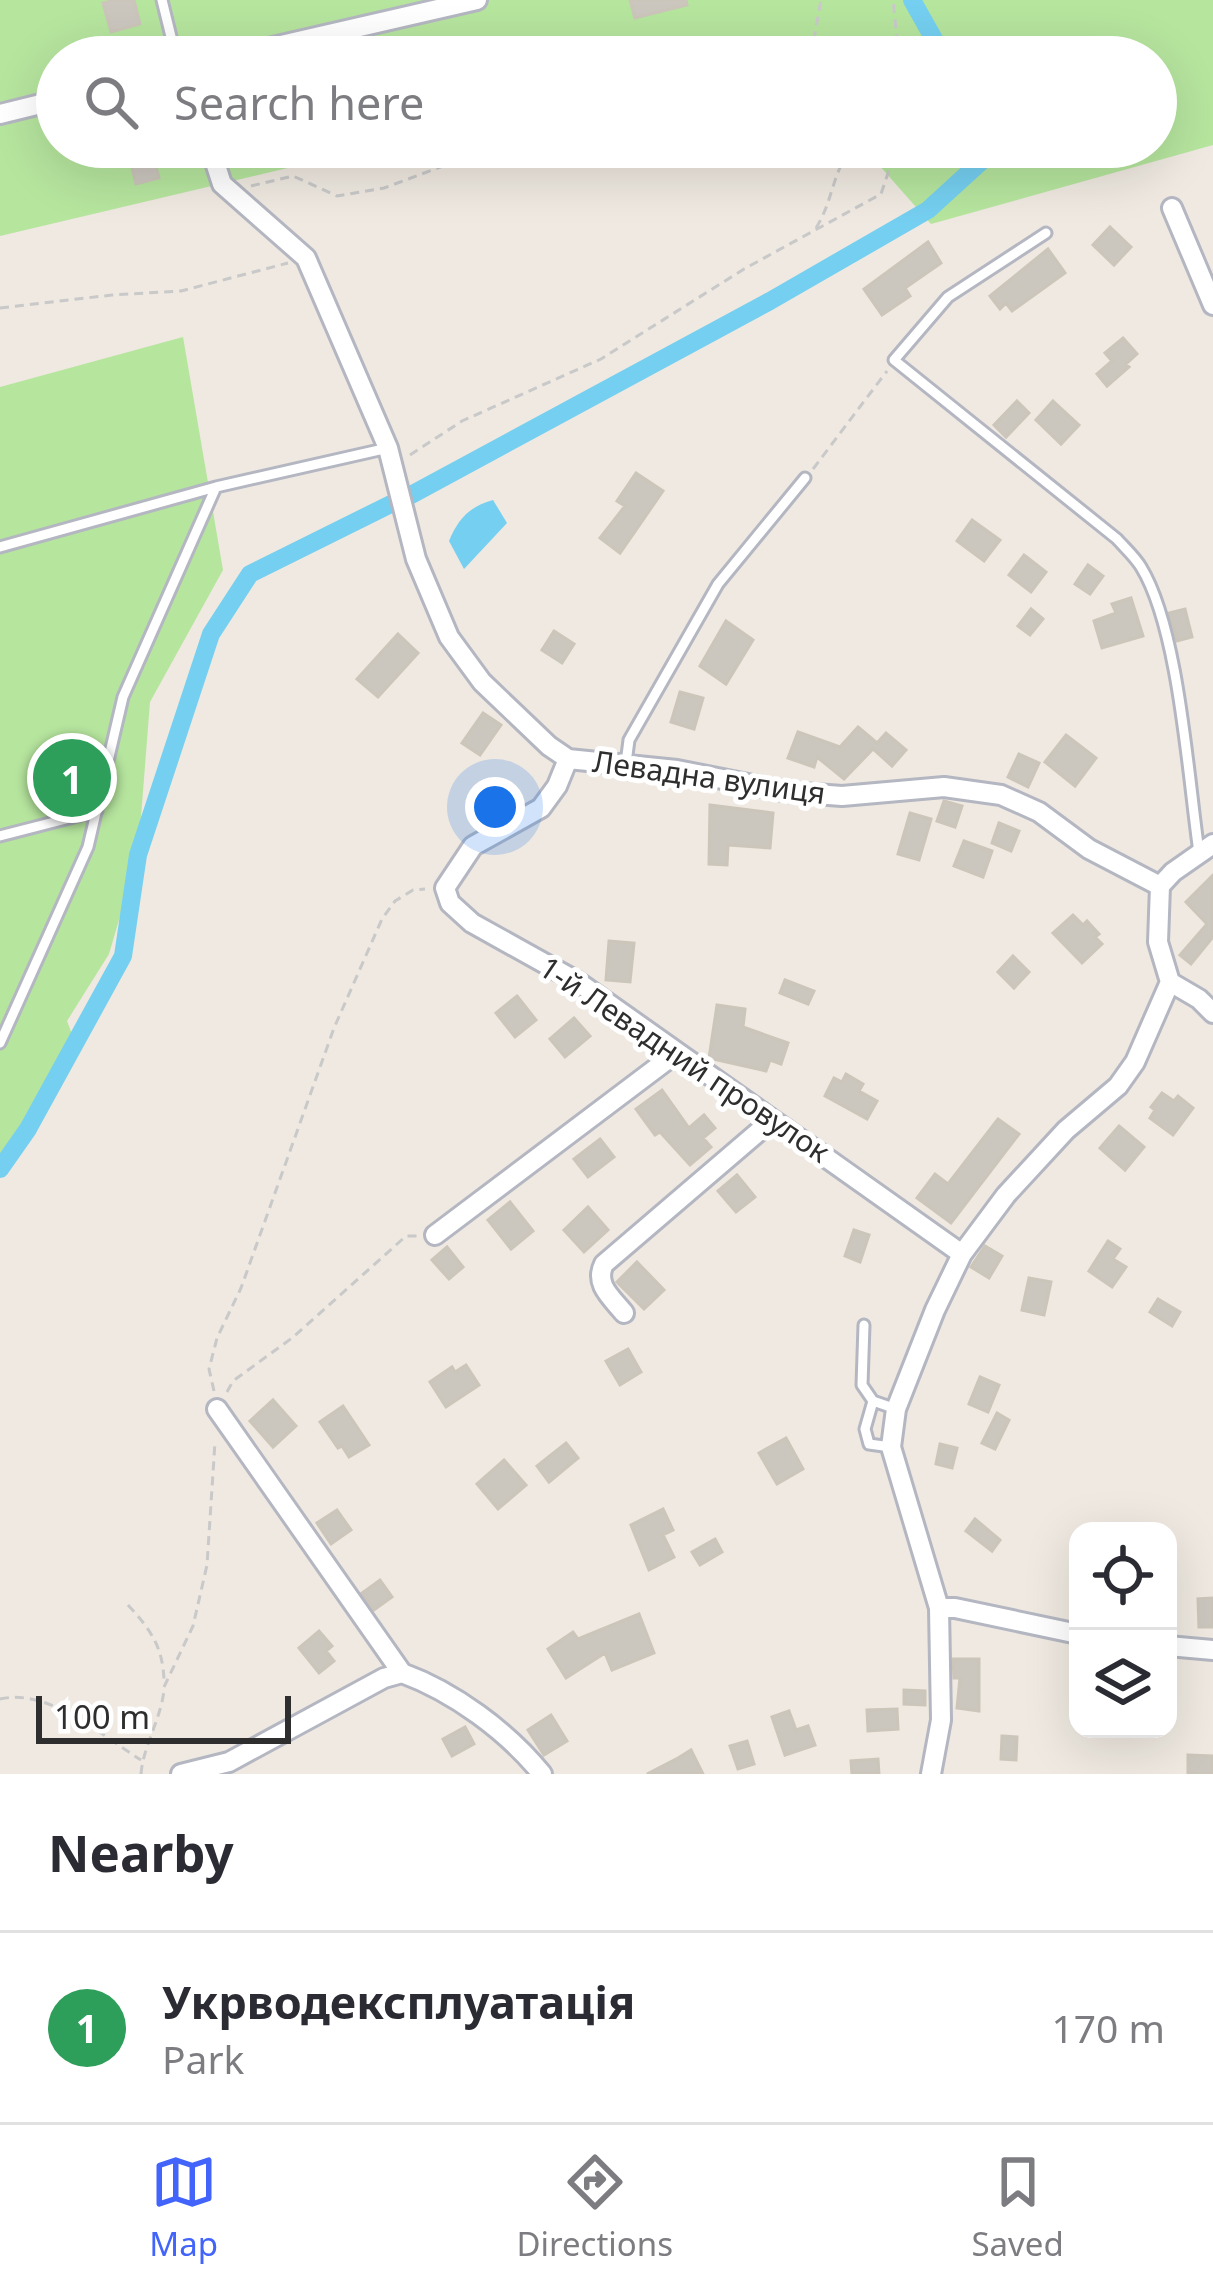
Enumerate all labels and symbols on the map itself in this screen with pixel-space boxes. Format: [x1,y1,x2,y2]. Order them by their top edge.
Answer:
pin: 1 [33,733,111,823]
street label: Левадна вулиця [590,740,828,813]
your location [465,777,525,837]
street label: 1-й Левадний провулок [532,946,838,1171]
scale bar [36,1690,291,1743]

